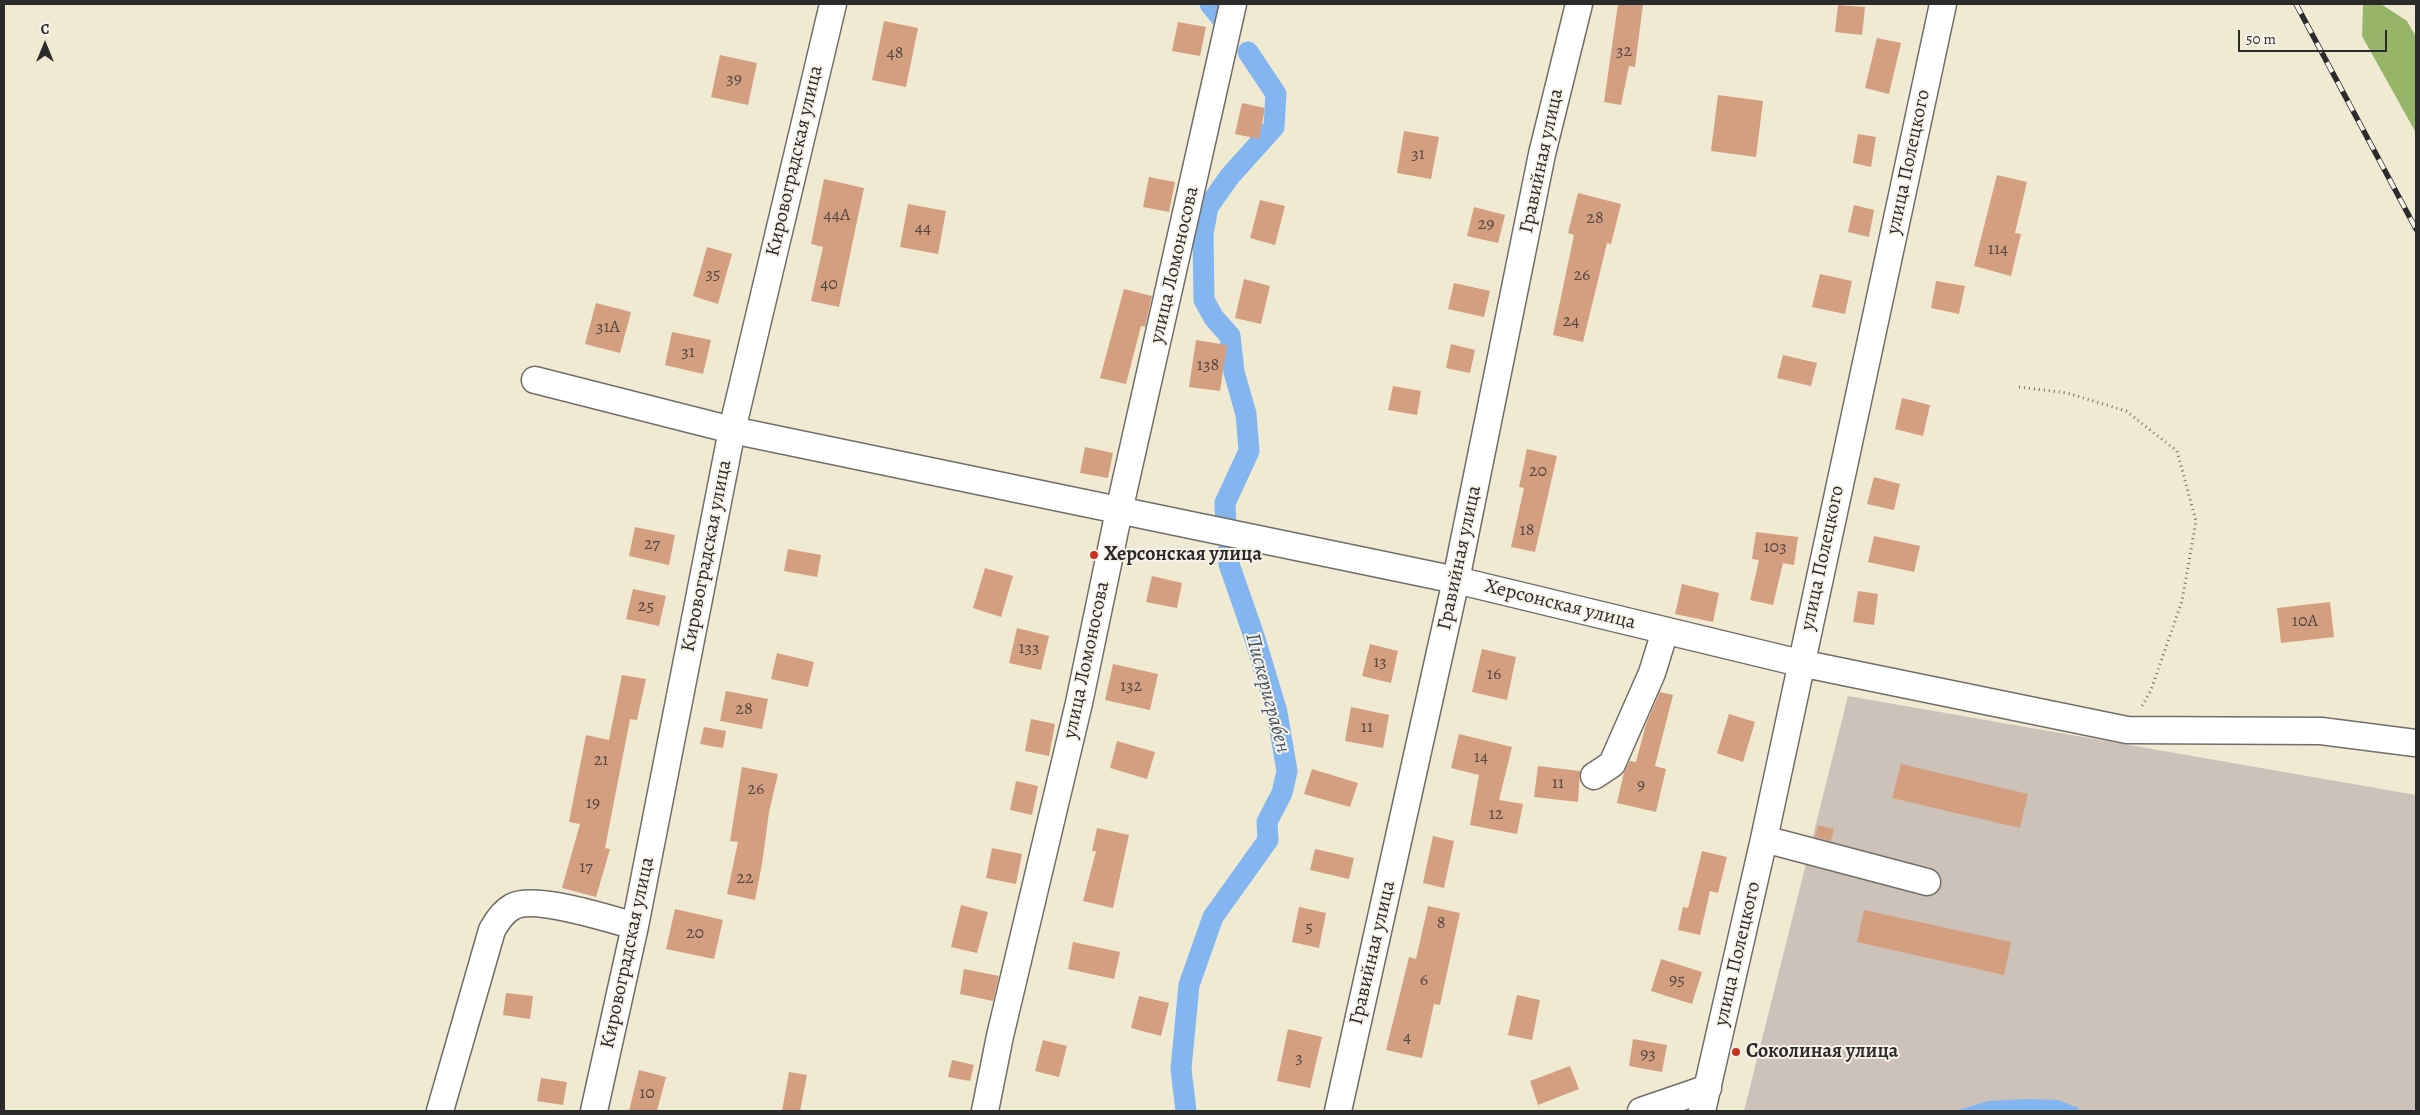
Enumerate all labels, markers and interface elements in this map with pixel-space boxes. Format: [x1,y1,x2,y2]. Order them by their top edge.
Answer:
north arrow [20,20,70,70]
text: С [41,20,49,39]
scale bar [2240,20,2389,52]
text: 50 m [2246,29,2276,49]
house number: 32 [1616,41,1632,63]
house number: 48 [887,43,903,65]
street label: Кировоградская улица [761,63,829,259]
house number: 39 [726,69,742,91]
street label: Гравийная улица [1515,86,1569,236]
street label: улица Полецкого [1882,87,1936,237]
house number: 31 [1411,144,1425,166]
street label: улица Ломоносова [1145,184,1205,346]
house number: 44А [824,205,850,227]
house number: 28 [1586,208,1604,230]
house number: 29 [1478,214,1494,236]
house number: 44 [915,218,931,240]
house number: 114 [1988,239,2008,261]
house number: 35 [705,264,721,286]
house number: 26 [1574,265,1590,287]
house number: 40 [820,274,838,296]
house number: 24 [1563,311,1579,333]
house number: 31А [596,317,620,339]
house number: 31 [681,342,695,364]
house number: 138 [1197,355,1219,377]
street label: Кировоградская улица [677,458,737,654]
house number: 20 [1529,461,1547,483]
street label: Гравийная улица [1433,483,1487,633]
street label: улица Полецкого [1796,483,1850,633]
house number: 18 [1520,520,1534,542]
house number: 27 [644,534,660,556]
house number: 103 [1763,537,1787,559]
place label: Херсонская улица [1104,543,1262,567]
marker: Херсонская улица [1088,549,1100,561]
street label: Херсонская улица [1482,575,1638,635]
street label: улица Ломоносова [1059,579,1115,741]
house number: 25 [638,596,654,618]
house number: 10А [2292,611,2318,633]
water label: Пискериграбен [1239,630,1295,756]
house number: 133 [1018,638,1040,660]
house number: 13 [1373,652,1387,674]
house number: 16 [1487,664,1501,686]
house number: 132 [1120,676,1142,698]
house number: 28 [735,699,753,721]
house number: 11 [1361,717,1373,739]
house number: 14 [1474,747,1488,769]
house number: 21 [594,750,608,772]
house number: 11 [1552,773,1564,795]
house number: 9 [1637,775,1645,797]
house number: 26 [748,779,764,801]
house number: 19 [586,793,600,815]
house number: 12 [1489,804,1503,826]
street label: Кировоградская улица [596,855,660,1051]
house number: 17 [579,857,593,879]
house number: 22 [736,868,754,890]
street label: Гравийная улица [1345,879,1401,1027]
street label: улица Полецкого [1710,879,1766,1029]
house number: 8 [1437,913,1445,935]
house number: 5 [1305,917,1313,939]
house number: 20 [686,923,704,945]
house number: 6 [1420,970,1428,992]
house number: 95 [1669,970,1685,992]
house number: 4 [1403,1027,1411,1049]
place label: Соколиная улица [1746,1040,1898,1064]
house number: 93 [1640,1044,1656,1066]
marker: Соколиная улица [1730,1046,1742,1058]
house number: 3 [1295,1048,1303,1070]
house number: 10 [639,1083,655,1105]

